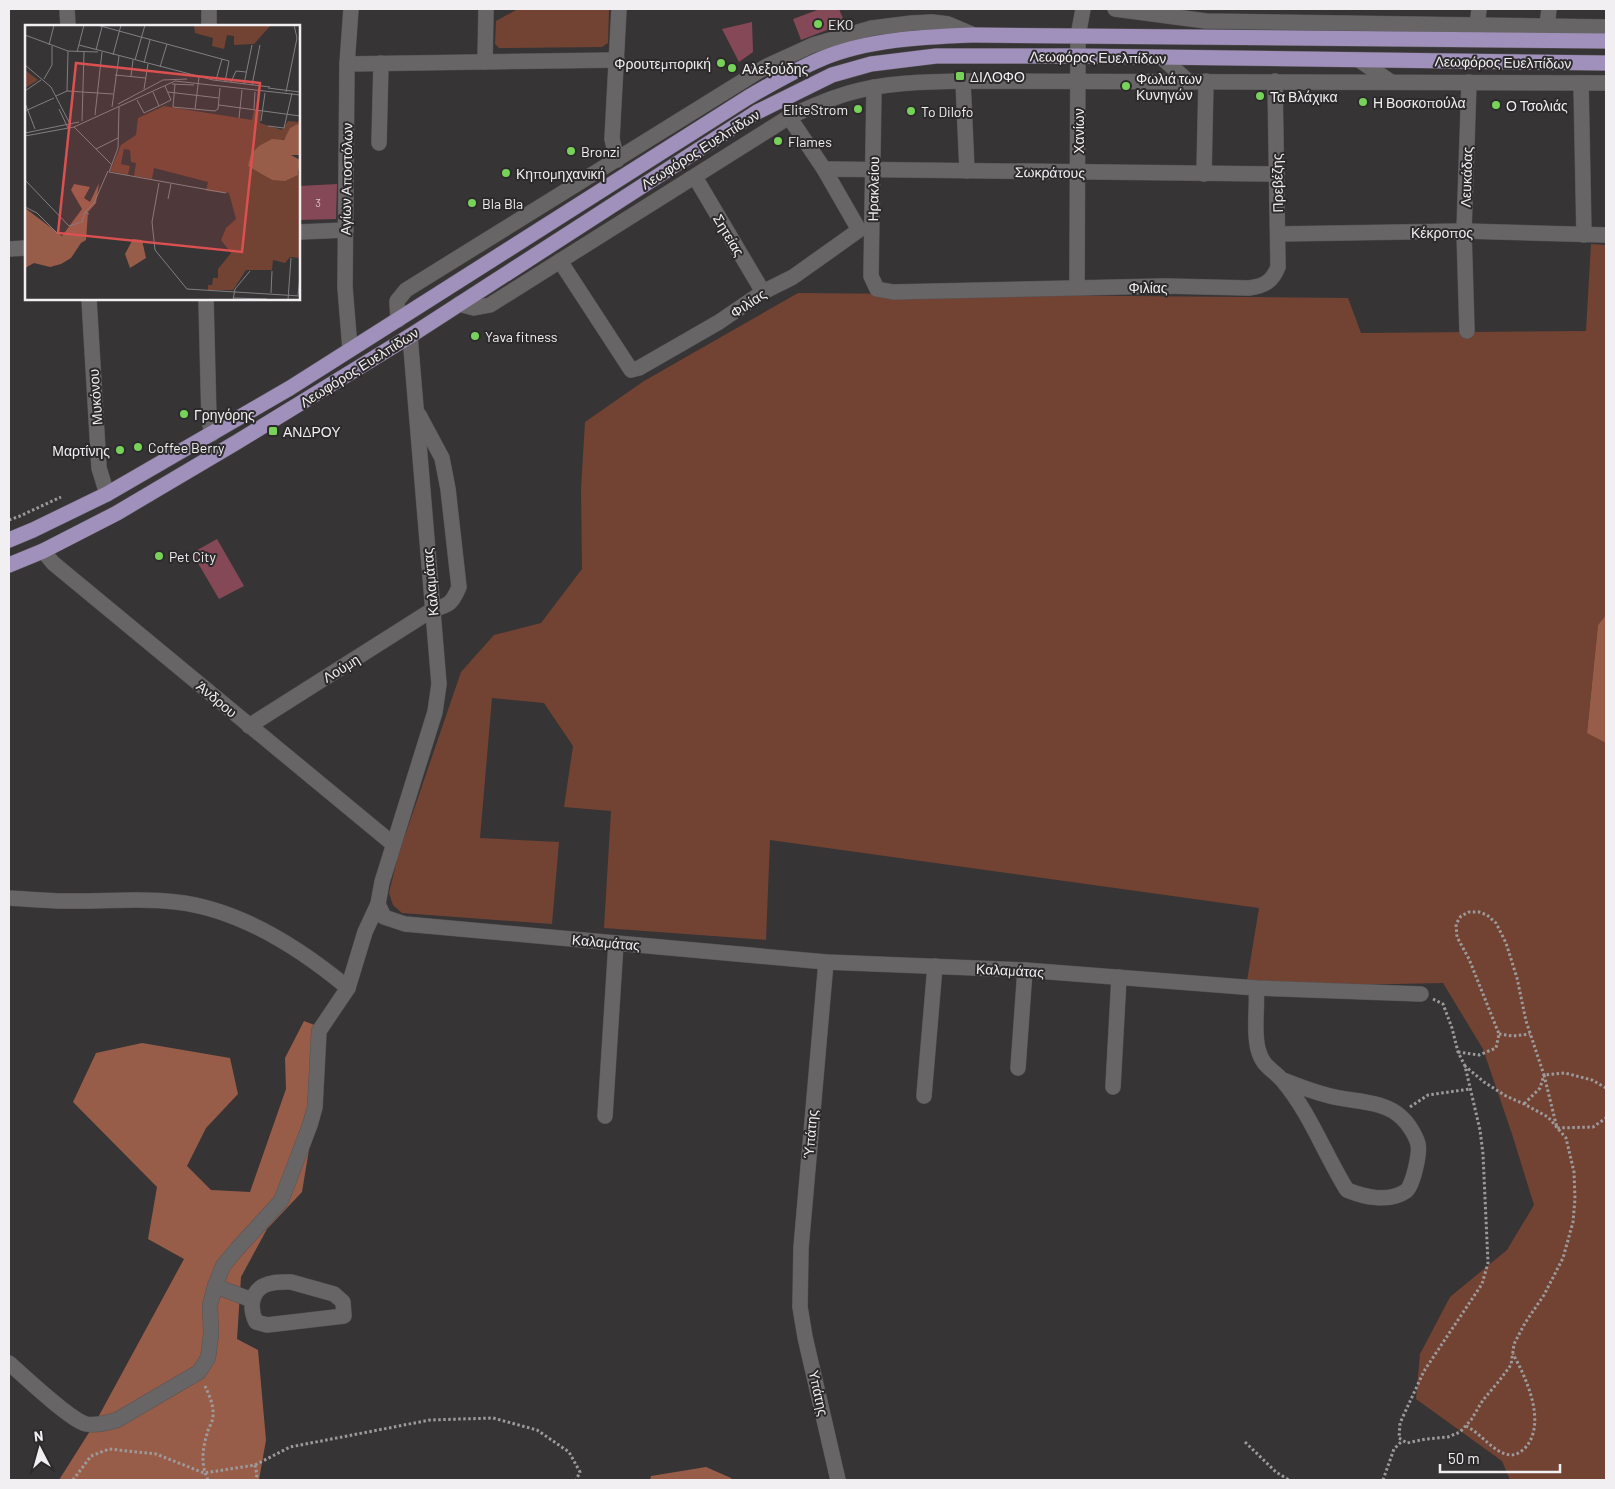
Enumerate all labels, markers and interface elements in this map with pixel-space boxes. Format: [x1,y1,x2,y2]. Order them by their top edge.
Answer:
place label: EKO [828,16,854,33]
marker: EKO [812,18,824,30]
inset map [25,25,300,300]
street label: Λεωφόρος Ευελπίδων [1029,47,1167,67]
street label: Λεωφόρος Ευελπίδων [1434,52,1572,72]
place label: Φρουτεμπορική [614,55,711,72]
marker: Φρουτεμπορική [715,57,727,69]
place label: Αλεξούδης [742,60,808,77]
marker: Αλεξούδης [726,62,738,74]
place label: ΔΙΛΟΦΟ [970,68,1025,85]
marker: ΔΙΛΟΦΟ [954,70,966,82]
place label: Φωλιά των Κυνηγών [1136,70,1202,103]
marker: Φωλιά των Κυνηγών [1120,80,1132,92]
place label: Τα Βλάχικα [1270,88,1338,105]
marker: Τα Βλάχικα [1254,90,1266,102]
place label: Η Βοσκοπούλα [1373,94,1466,111]
marker: Η Βοσκοπούλα [1357,96,1369,108]
place label: Ο Τσολιάς [1506,97,1568,114]
marker: Ο Τσολιάς [1490,99,1502,111]
place label: EliteStrom [783,101,848,118]
marker: EliteStrom [852,103,864,115]
place label: To Dilofo [921,103,973,120]
marker: To Dilofo [905,105,917,117]
street label: Λεωφόρος Ευελπίδων [637,106,763,192]
street label: Χανίων [1070,108,1087,154]
street label: Αγίων Αποστόλων [337,123,355,235]
place label: Flames [788,133,832,150]
marker: Flames [772,135,784,147]
place label: Bronzi [581,143,620,160]
marker: Bronzi [565,145,577,157]
street label: Λευκάδας [1456,146,1476,208]
street label: Πρεβέζης [1268,153,1286,213]
street label: Ηρακλείου [864,156,882,222]
street label: Σωκράτους [1015,163,1085,181]
place label: Κηπομηχανική [516,165,605,182]
marker: Κηπομηχανική [500,167,512,179]
place label: Bla Bla [482,195,523,212]
house number: 3 [315,196,321,209]
marker: Bla Bla [466,197,478,209]
street label: Σητείας [710,211,748,259]
street label: Κέκροπος [1411,224,1473,241]
street label: Φιλίας [1128,279,1168,296]
street label: Φιλίας [727,285,769,321]
street label: Λεωφόρος Ευελπίδων [296,324,422,410]
place label: Yava fitness [485,328,558,345]
marker: Yava fitness [469,330,481,342]
street label: Μυκόνου [85,368,105,426]
place label: Γρηγόρης [194,406,255,423]
marker: Γρηγόρης [178,408,190,420]
place label: ΑΝΔΡΟΥ [283,423,341,440]
marker: ΑΝΔΡΟΥ [267,425,279,437]
place label: Coffee Berry [148,439,225,456]
marker: Coffee Berry [132,441,144,453]
place label: Μαρτίνης [52,442,110,459]
marker: Μαρτίνης [114,444,126,456]
street label: Καλαμάτας [419,547,441,617]
place label: Pet City [169,548,216,565]
marker: Pet City [153,550,165,562]
street label: Λούμη [319,650,363,686]
street label: Άνδρου [193,677,241,721]
street label: Καλαμάτας [571,931,641,953]
street label: Καλαμάτας [976,960,1045,980]
street label: Ύπάτης [799,1109,821,1159]
street label: Υπάτης [805,1368,833,1418]
north arrow [15,1424,65,1474]
text: N [33,1427,44,1445]
scale bar [1440,1442,1560,1474]
text: 50 m [1448,1449,1480,1467]

